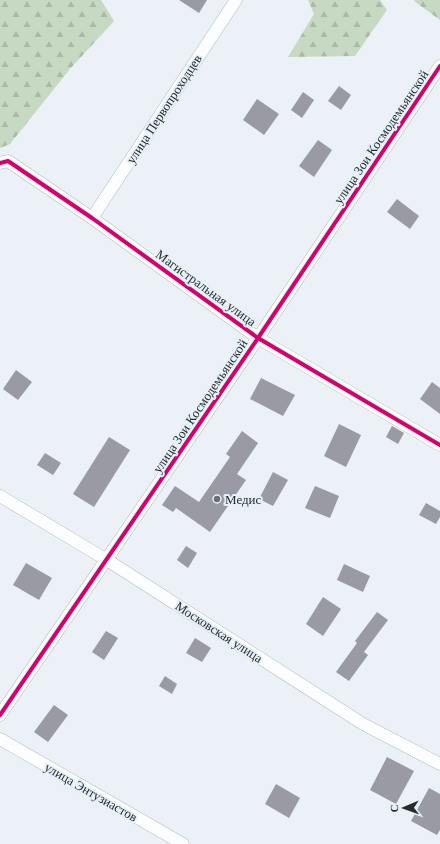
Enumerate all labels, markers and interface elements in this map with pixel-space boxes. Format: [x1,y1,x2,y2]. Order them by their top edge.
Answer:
street label: улица Первопроходцев [123,52,205,166]
street label: улица Зои Космодемьянской [331,67,431,207]
street label: Магистральная улица [153,247,259,329]
street label: улица Зои Космодемьянской [150,336,250,476]
place label: Медис [225,492,262,507]
marker: Медис [212,494,222,504]
street label: Московская улица [173,598,266,666]
street label: улица Энтузиастов [42,759,140,825]
north arrow [384,788,424,828]
text: С [388,804,400,813]

